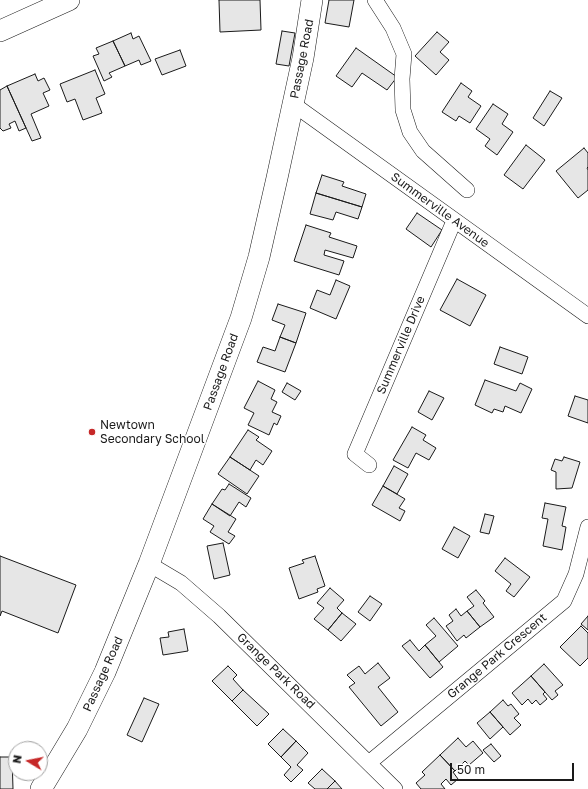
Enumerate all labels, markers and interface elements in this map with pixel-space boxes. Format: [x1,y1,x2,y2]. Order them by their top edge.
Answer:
street label: Passage Road [287,18,317,100]
street label: Summerville Avenue [388,169,492,251]
street label: Summerville Drive [374,294,428,396]
street label: Passage Road [200,332,242,412]
place label: Newtown Secondary School [100,418,205,446]
marker: Newtown Secondary School [87,427,97,437]
street label: Grange Park Crescent [444,610,550,702]
street label: Grange Park Road [234,630,318,712]
street label: Passage Road [80,634,126,714]
north arrow [8,741,48,781]
text: N [10,754,24,764]
scale bar [452,755,576,781]
text: 50 m [457,762,485,777]

